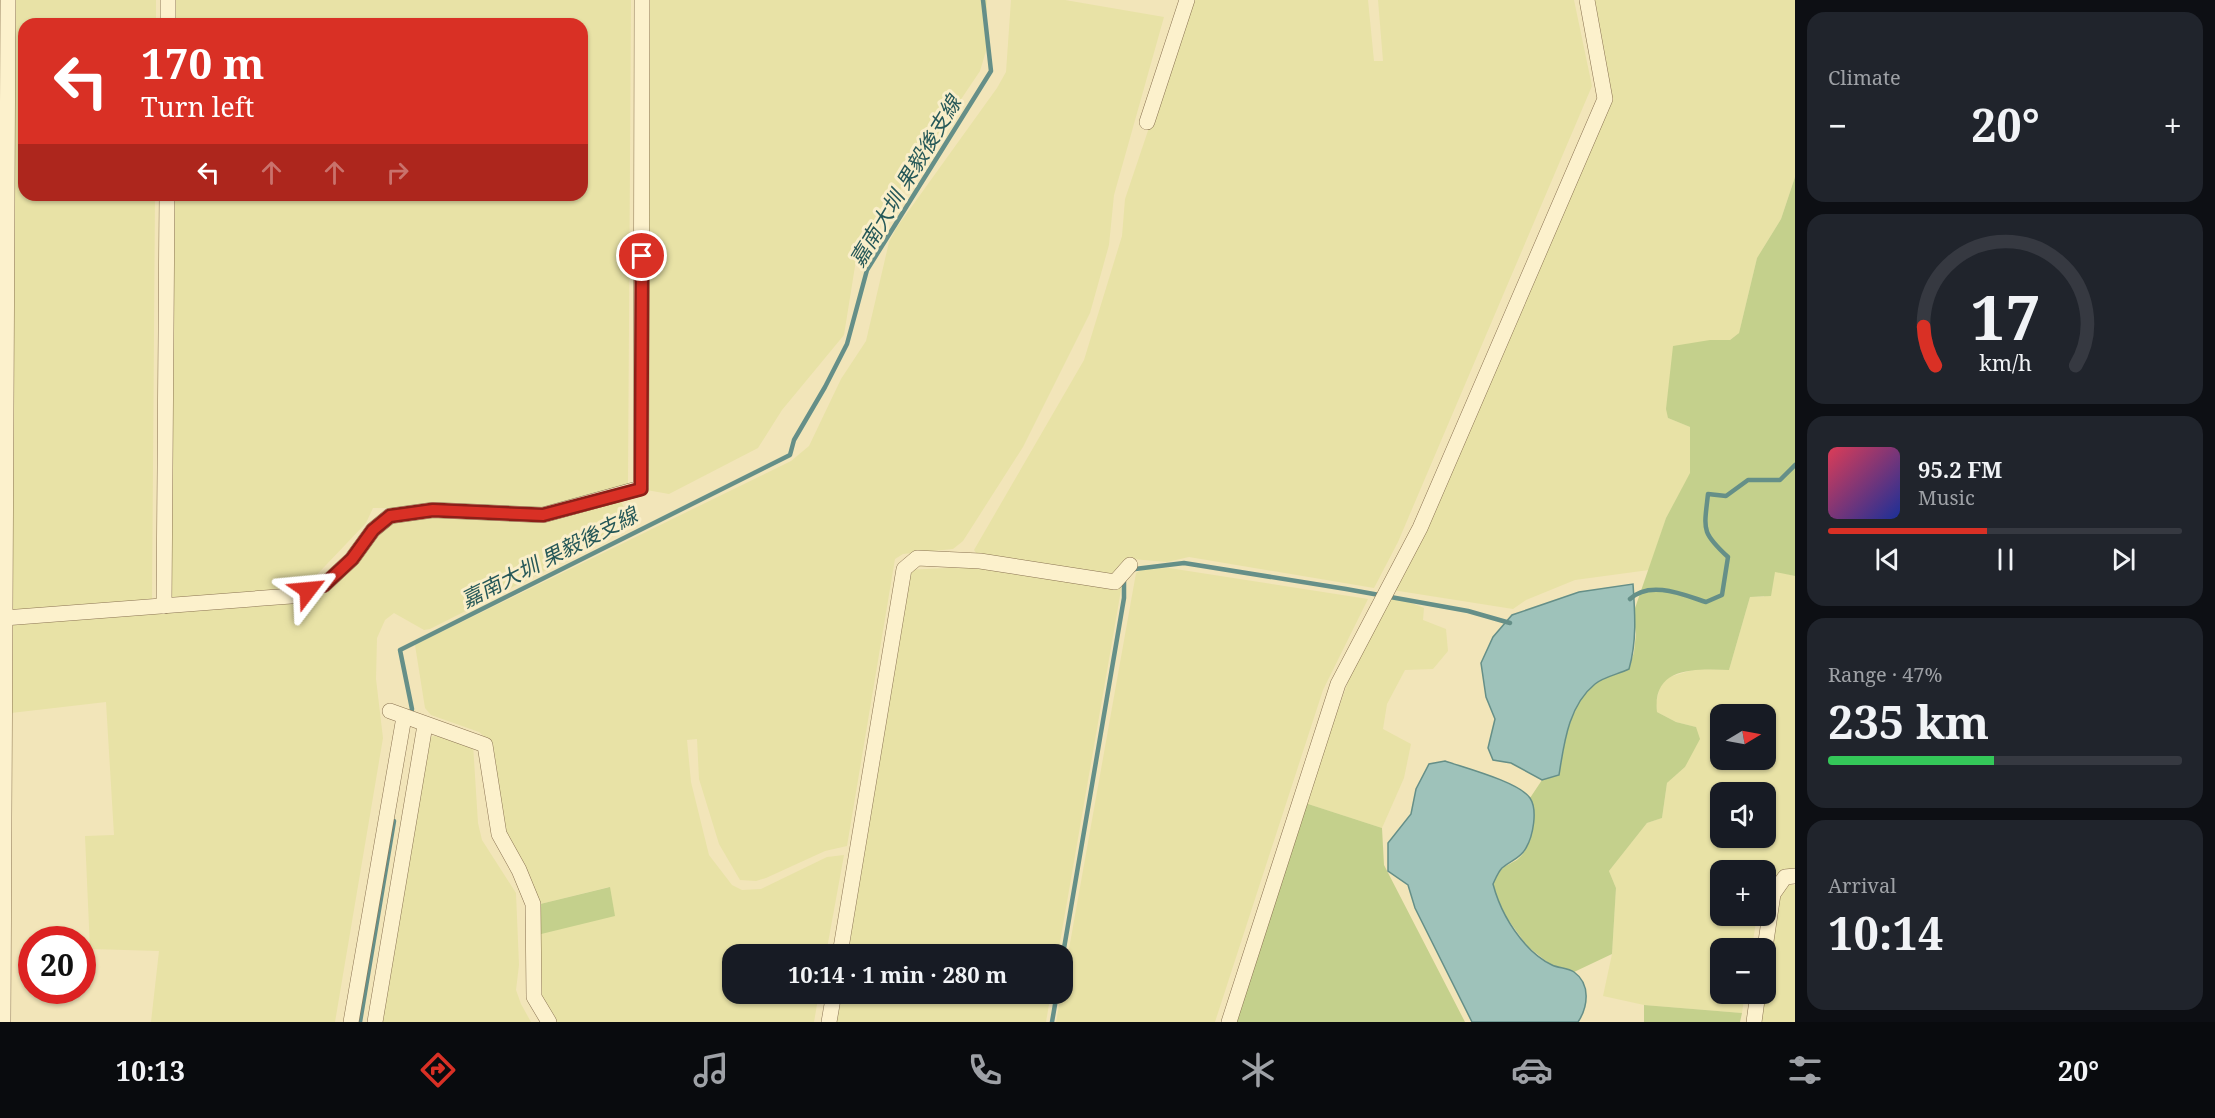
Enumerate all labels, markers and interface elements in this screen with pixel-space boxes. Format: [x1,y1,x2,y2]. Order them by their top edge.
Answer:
text: 170 m [141,34,265,91]
icon: left [42,42,120,120]
text: Climate [1828,64,1901,91]
text: Turn left [141,88,254,125]
water label: 嘉南大圳 果毅後支線 [843,89,968,272]
text: 20° [1971,94,2040,155]
text: − [1828,103,1847,148]
text: + [2164,103,2182,148]
icon: left [192,156,225,189]
icon: ahead [255,156,288,189]
icon: ahead [318,156,351,189]
icon: right [381,156,414,189]
pin [616,230,667,281]
icon: arrive [625,239,658,272]
text: 17 [1970,273,2040,358]
text: km/h [1979,348,2032,377]
text: 95.2 FM [1918,454,2002,484]
text: Music [1918,484,1975,511]
water label: 嘉南大圳 果毅後支線 [456,499,644,614]
icon: previous [1871,543,1904,576]
icon: pause [1989,543,2022,576]
icon: next [2107,543,2140,576]
position arrow [276,558,340,622]
text: Range · 47% [1828,661,1942,688]
text: 235 km [1828,691,1989,752]
north arrow [1710,704,1776,770]
map controls [1710,704,1776,1004]
button: sound [1710,782,1776,848]
button: + [1710,860,1776,926]
text: Arrival [1828,872,1896,899]
text: 10:14 [1828,902,1943,963]
speed limit sign: 20 [18,926,96,1004]
button: − [1710,938,1776,1004]
text: 10:14 · 1 min · 280 m [788,959,1007,989]
icon: directions [417,1049,459,1091]
icon: music [690,1049,732,1091]
icon: phone [964,1049,1006,1091]
icon: climate [1237,1049,1279,1091]
icon: car [1511,1049,1553,1091]
icon: filters [1784,1049,1826,1091]
text: 10:13 [116,1052,185,1089]
text: 20° [2058,1052,2099,1089]

